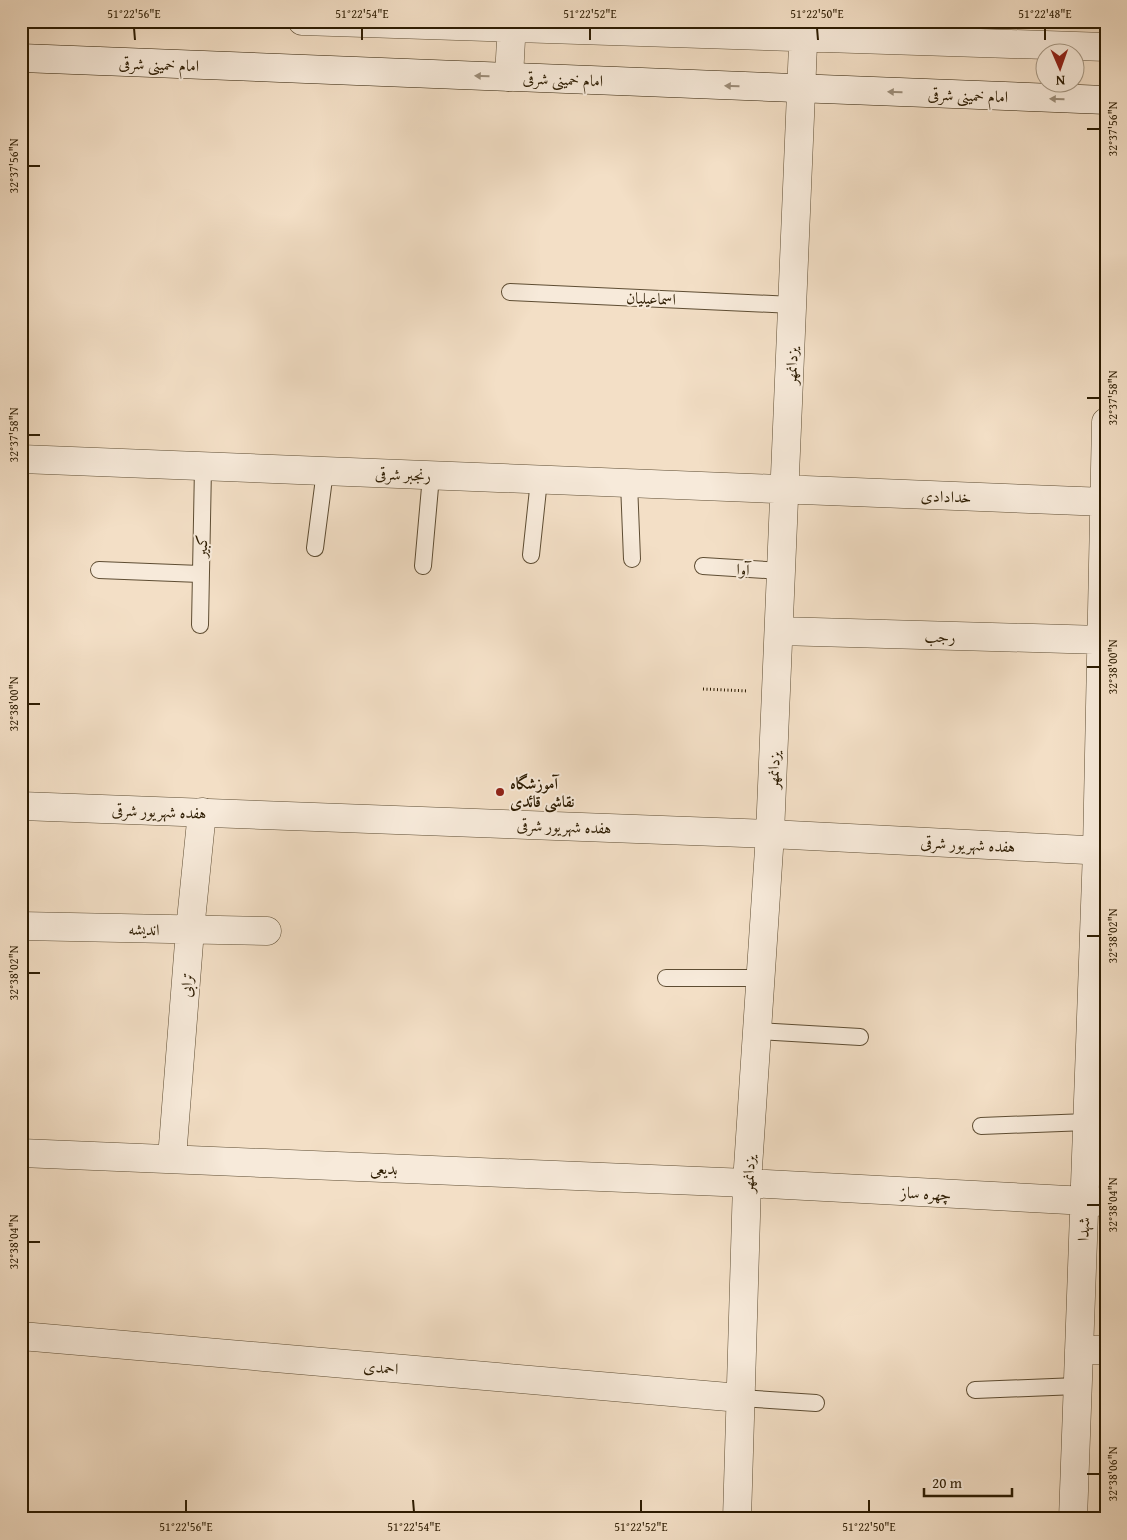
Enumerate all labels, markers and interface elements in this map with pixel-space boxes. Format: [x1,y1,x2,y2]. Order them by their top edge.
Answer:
text: 51°22'56"E [107,5,161,22]
text: 51°22'54"E [335,5,389,22]
text: 51°22'52"E [563,5,617,22]
text: 51°22'50"E [790,5,844,22]
text: 51°22'48"E [1018,5,1072,22]
north arrow [1034,42,1084,92]
street label: امام خمینی شرقی [118,51,200,80]
street label: امام خمینی شرقی [522,66,604,95]
text: N [1055,71,1065,91]
one-way arrow [474,72,490,80]
one-way arrow [724,82,740,90]
street label: امام خمینی شرقی [927,82,1009,111]
one-way arrow [886,88,902,96]
one-way arrow [1049,94,1065,102]
text: 32°37'56"N [1104,101,1121,157]
text: 32°37'56"N [5,138,22,194]
street label: اسماعیلیان [626,285,676,311]
street label: یزدانمهر [778,345,804,387]
text: 32°37'58"N [1104,370,1121,426]
text: 32°37'58"N [5,407,22,463]
street label: رنجبر شرقی [374,461,432,487]
street label: خدادادی [920,483,972,509]
street label: کبیر [189,534,213,560]
street label: آوا [735,557,752,582]
street label: رجب [924,623,956,649]
text: 32°38'00"N [1104,639,1121,695]
text: 32°38'00"N [5,676,22,732]
street label: یزدانمهر [760,749,786,791]
place label: آموزشگاه نقاشی قائدی [510,771,574,813]
marker: آموزشگاه نقاشی قائدی [494,786,506,798]
street label: هفده شهریور شرقی [111,797,207,825]
street label: هفده شهریور شرقی [516,812,612,840]
street label: هفده شهریور شرقی [920,830,1016,858]
text: 32°38'02"N [1104,908,1121,964]
street label: اندیشه [128,917,160,941]
text: 32°38'02"N [5,945,22,1001]
street label: ترابی [173,972,199,998]
street label: یزدانمهر [735,1153,761,1195]
street label: بدیعی [370,1156,398,1180]
text: 32°38'04"N [1104,1177,1121,1233]
street label: چهره ساز [898,1180,952,1206]
text: 32°38'04"N [5,1214,22,1270]
street label: شهدا [1071,1217,1095,1241]
street label: احمدی [363,1354,399,1380]
text: 32°38'06"N [1104,1446,1121,1502]
scale bar [924,1465,1012,1497]
text: 20 m [932,1472,963,1493]
text: 51°22'56"E [159,1518,213,1535]
text: 51°22'54"E [387,1518,441,1535]
text: 51°22'52"E [614,1518,668,1535]
text: 51°22'50"E [842,1518,896,1535]

